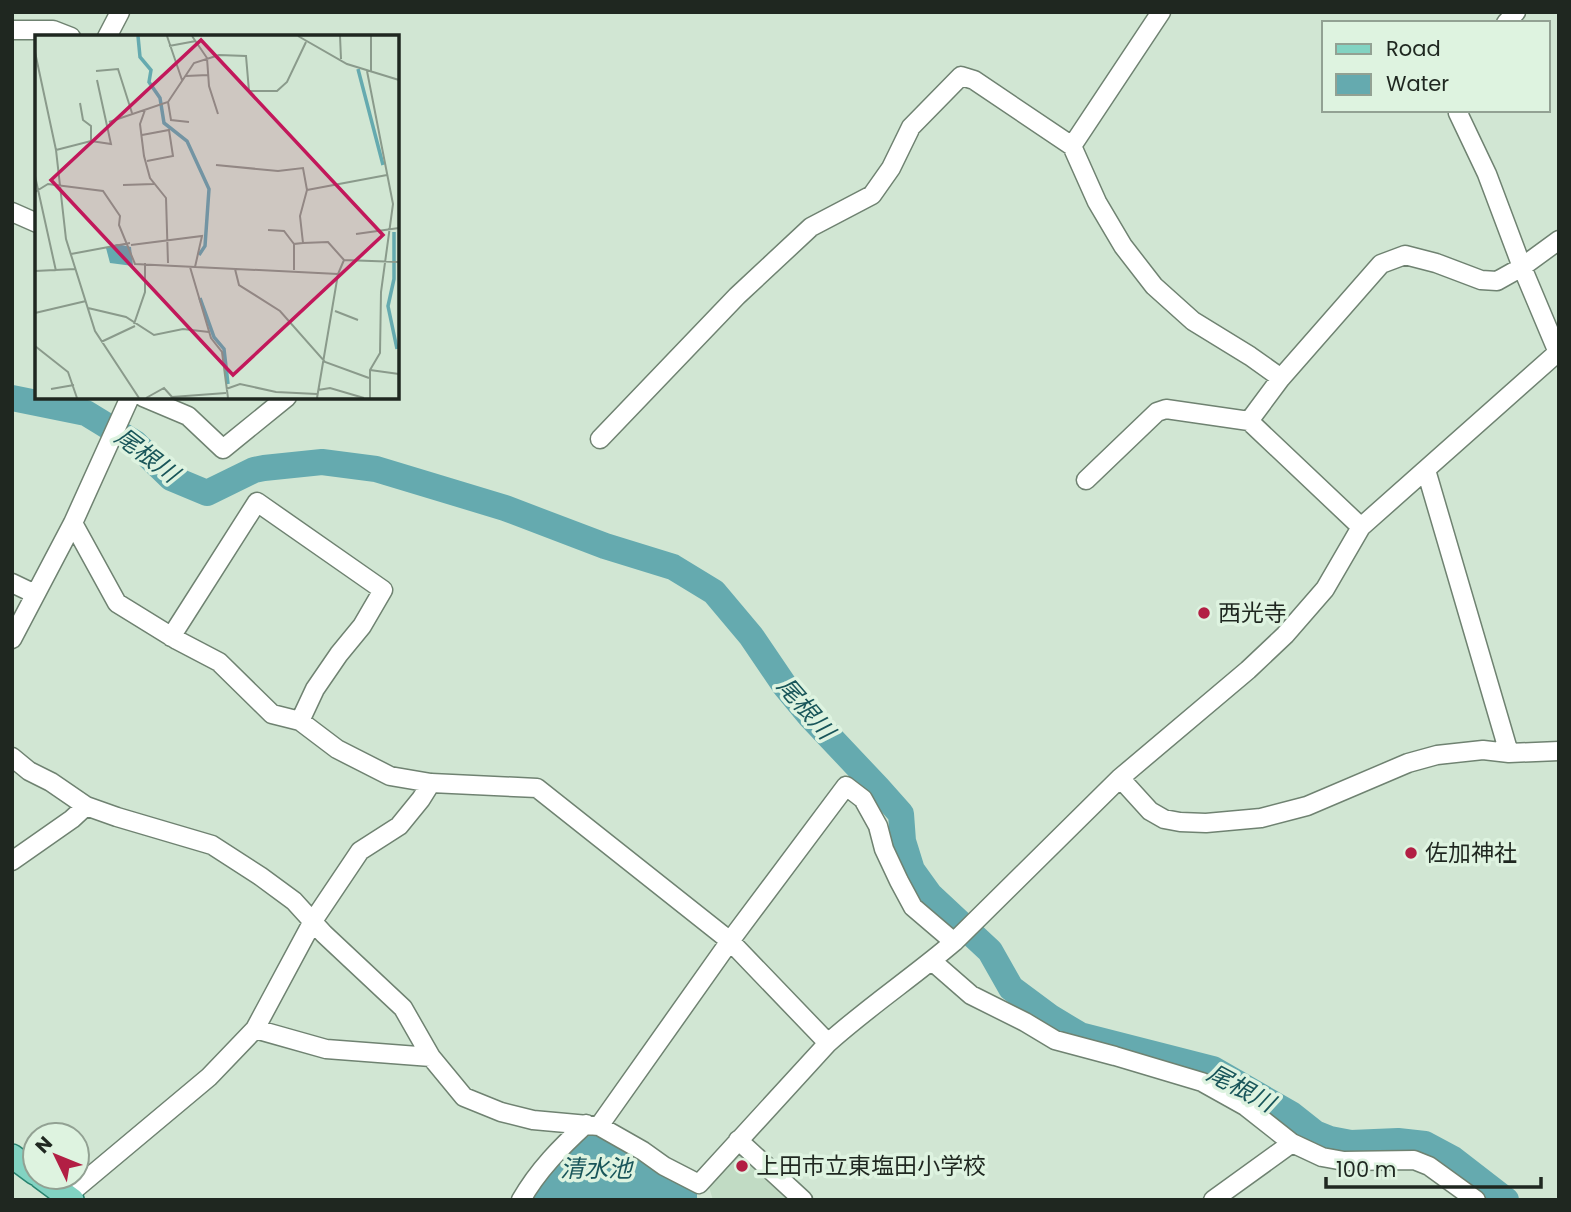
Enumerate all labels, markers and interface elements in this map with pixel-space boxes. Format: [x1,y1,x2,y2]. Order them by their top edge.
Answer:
legend [1322,21,1550,112]
text: Road [1386,34,1441,63]
inset map [35,35,399,399]
text: Water [1386,69,1449,98]
water label: 尾根川 [108,420,188,492]
place label: 西光寺 [1218,597,1287,629]
marker: 西光寺 [1196,605,1212,621]
water label: 尾根川 [770,670,844,748]
place label: 佐加神社 [1425,837,1517,869]
marker: 佐加神社 [1403,845,1419,861]
water label: 尾根川 [1201,1057,1283,1121]
north arrow [21,1121,91,1191]
text: N [29,1130,59,1159]
scale bar [1326,1146,1541,1190]
place label: 上田市立東塩田小学校 [756,1150,986,1182]
water label: 清水池 [560,1152,634,1185]
text: 100 m [1336,1155,1396,1184]
marker: 上田市立東塩田小学校 [734,1158,750,1174]

